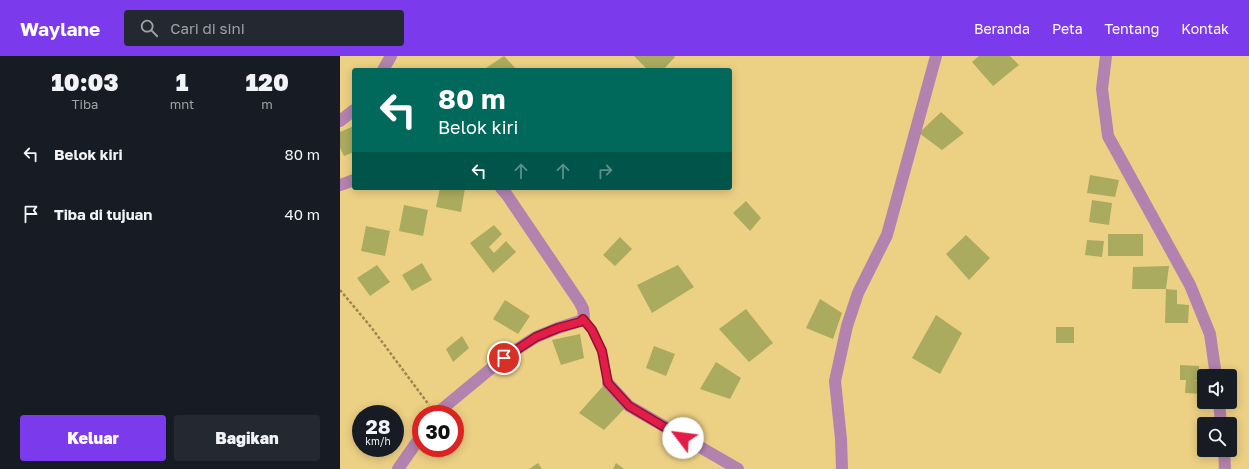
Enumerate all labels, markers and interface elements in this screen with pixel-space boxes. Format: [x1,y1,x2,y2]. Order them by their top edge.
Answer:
search box [124,10,404,46]
text: Waylane [20,17,100,40]
icon: search [138,17,160,39]
text: Cari di sini [170,19,245,37]
text: Beranda [974,20,1030,37]
text: Peta [1052,20,1083,37]
text: Tentang [1105,20,1159,37]
text: Kontak [1181,20,1229,37]
text: 10:03 [51,67,119,96]
text: 1 [176,67,188,96]
text: 120 [245,67,289,96]
text: 80 m [438,82,506,115]
icon: left [372,84,424,136]
text: Tiba [71,96,98,112]
text: mnt [170,96,194,112]
text: m [261,96,273,112]
text: Belok kiri [438,116,518,138]
icon: left [20,143,42,165]
text: Belok kiri [54,145,123,163]
text: 80 m [285,145,320,163]
icon: left [468,160,490,182]
icon: ahead [510,160,532,182]
icon: ahead [552,160,574,182]
icon: right [594,160,616,182]
icon: arrive [20,203,42,225]
text: Tiba di tujuan [54,205,152,223]
text: 40 m [285,205,320,223]
pin [487,341,521,375]
icon: arrive [493,347,515,369]
map controls [1197,369,1237,457]
button: sound [1197,369,1237,409]
speed limit sign: 30 [412,405,464,457]
text: 28 [365,414,390,438]
button: Keluar [20,415,166,461]
button: Bagikan [174,415,320,461]
position arrow [662,417,704,459]
button: search [1197,417,1237,457]
text: km/h [365,435,391,447]

